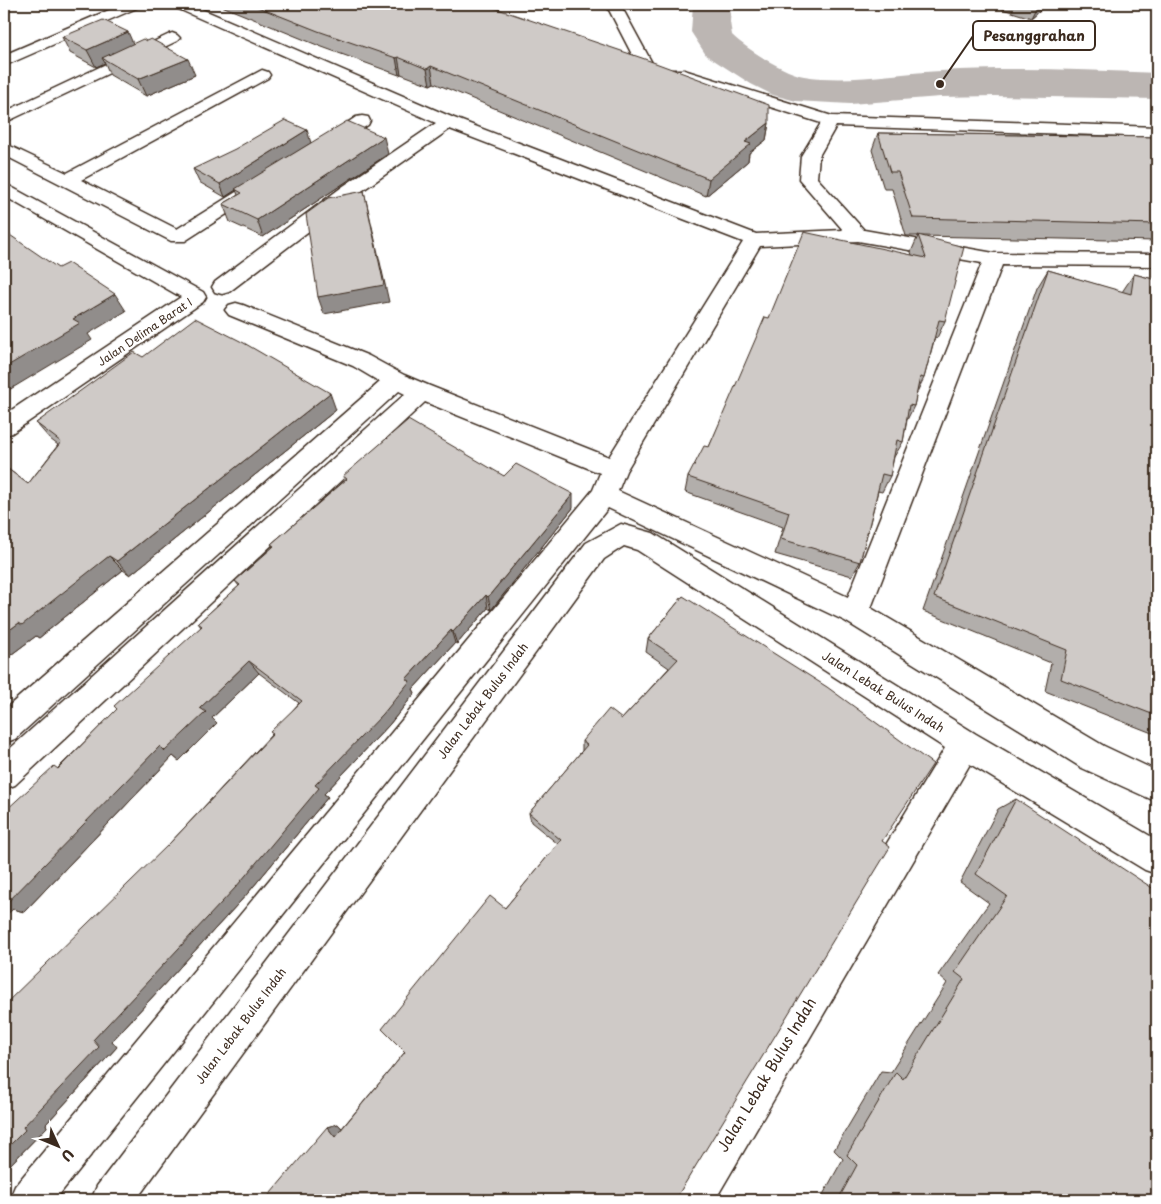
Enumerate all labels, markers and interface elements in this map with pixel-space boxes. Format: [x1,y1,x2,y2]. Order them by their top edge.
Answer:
callout: Pesanggrahan [973,21,1095,50]
text: Pesanggrahan [983,25,1085,46]
street label: Jalan Delima Barat I [94,293,196,370]
street label: Jalan Lebak Bulus Indah [432,638,532,762]
street label: Jalan Lebak Bulus Indah [819,646,948,736]
street label: Jalan Lebak Bulus Indah [190,963,290,1087]
street label: Jalan Lebak Bulus Indah [710,993,821,1156]
north arrow [32,1122,82,1172]
text: U [56,1144,79,1167]

